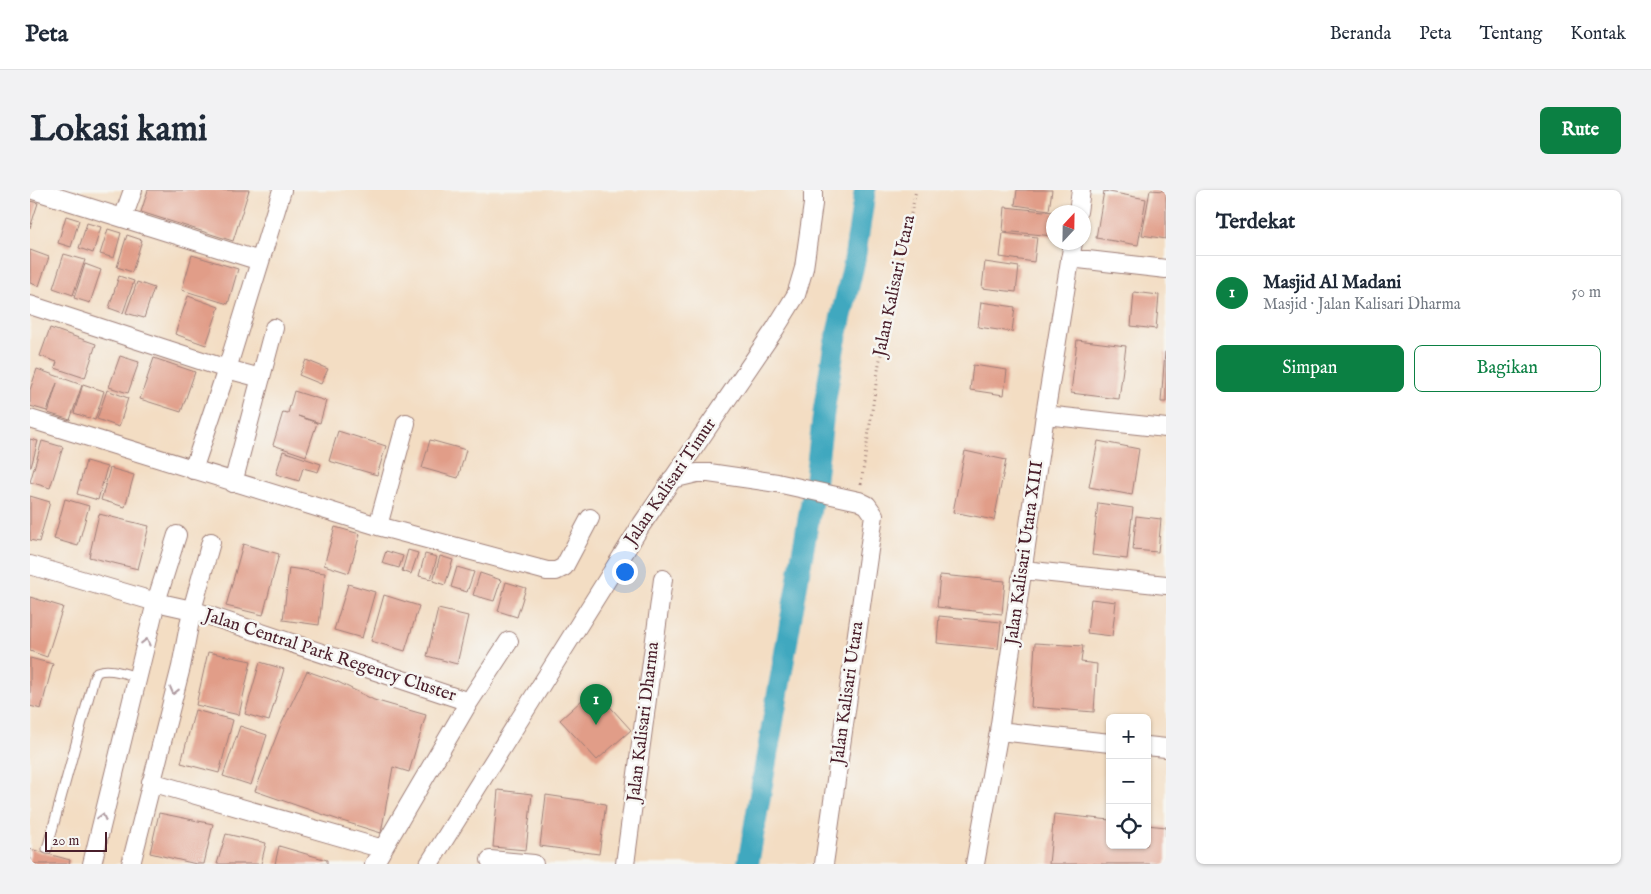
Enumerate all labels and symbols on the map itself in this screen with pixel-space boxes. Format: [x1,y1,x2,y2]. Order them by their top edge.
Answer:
north arrow [1046,205,1091,250]
street label: Jalan Kalisari Utara [868,213,921,361]
street label: Jalan Kalisari Timur [619,414,722,552]
street label: Jalan Kalisari Utara XIII [1000,459,1049,649]
your location [612,559,638,585]
street label: Jalan Central Park Regency Cluster [199,604,459,708]
street label: Jalan Kalisari Utara [826,620,869,768]
one-way arrow [140,638,151,647]
street label: Jalan Kalisari Dharma [623,640,665,805]
pin: 1 [580,684,612,725]
one-way arrow [169,687,180,696]
one-way arrow [97,813,107,821]
scale bar [45,829,108,852]

